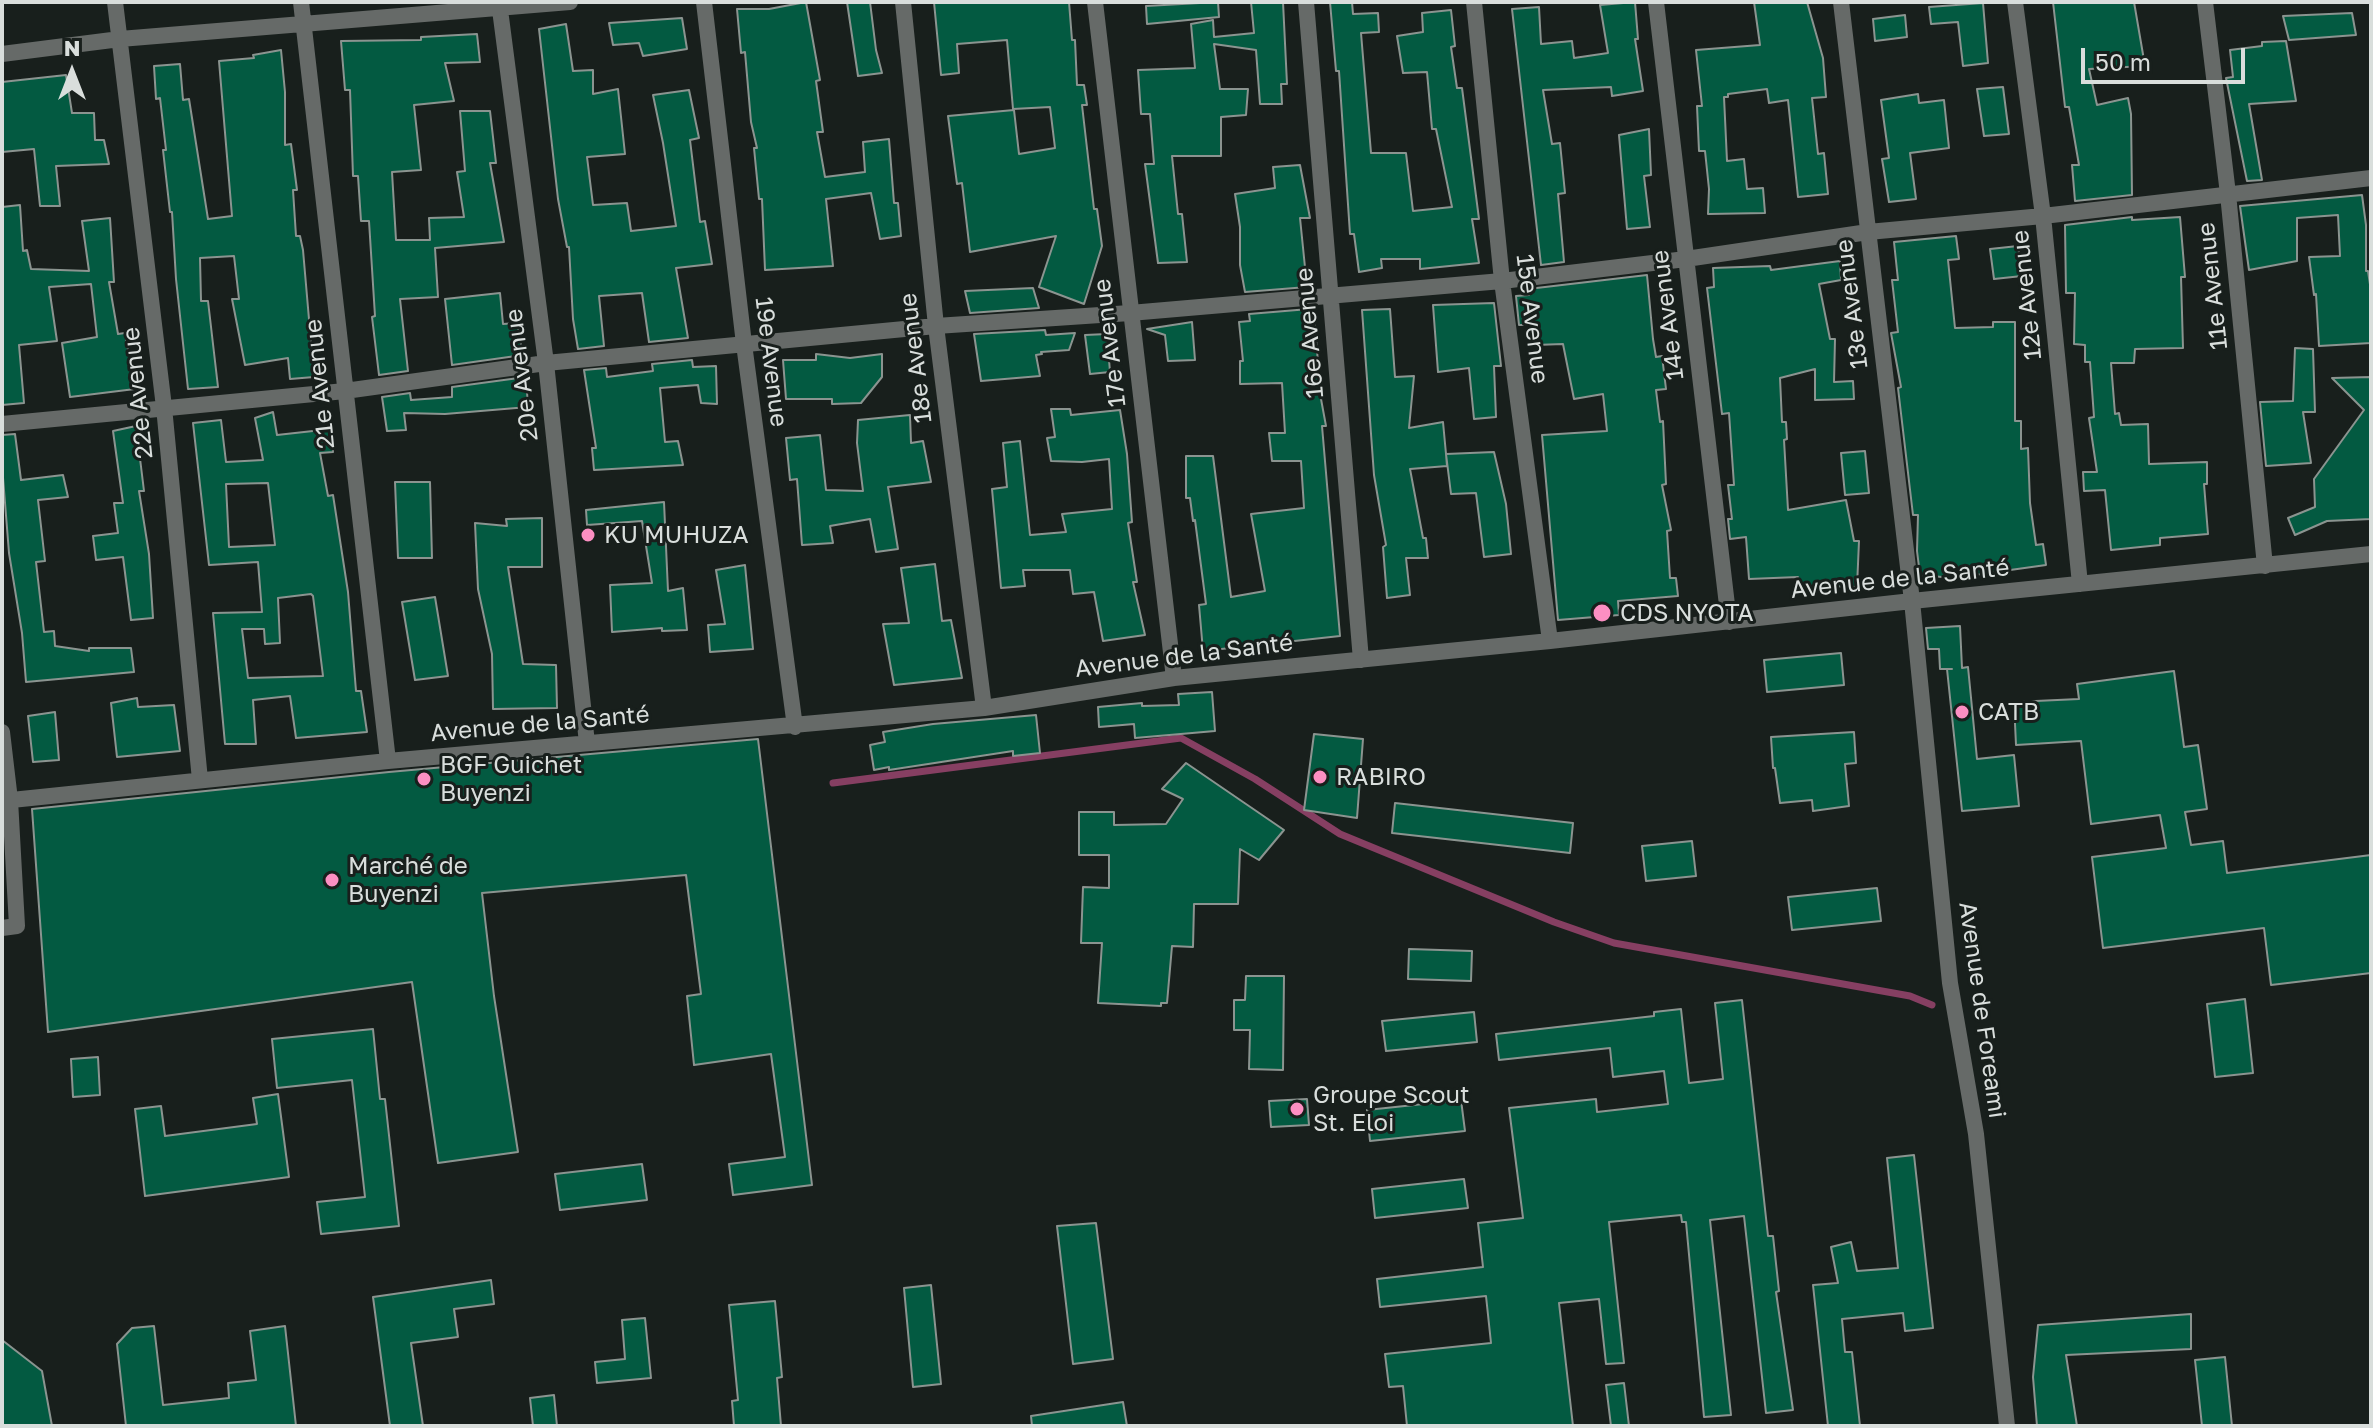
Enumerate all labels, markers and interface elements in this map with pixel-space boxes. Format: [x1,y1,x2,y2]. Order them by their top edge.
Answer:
north arrow [32,32,112,112]
scale bar [2085,32,2249,82]
text: N [64,34,80,61]
text: 50 m [2095,47,2151,76]
street label: 11e Avenue [2192,221,2234,351]
street label: 12e Avenue [2006,229,2048,361]
street label: 13e Avenue [1830,238,1874,370]
street label: 14e Avenue [1646,248,1690,382]
street label: 15e Avenue [1510,253,1554,385]
street label: 16e Avenue [1290,267,1330,399]
street label: 17e Avenue [1088,277,1132,409]
street label: 18e Avenue [894,291,938,425]
street label: 19e Avenue [749,295,793,429]
street label: 20e Avenue [500,307,544,443]
street label: 21e Avenue [299,318,341,450]
street label: 22e Avenue [117,326,159,460]
place label: KU MUHUZA [604,521,748,549]
marker: KU MUHUZA [579,526,597,544]
street label: Avenue de la Santé [1789,553,2011,605]
place label: CDS NYOTA [1620,599,1754,627]
marker: CDS NYOTA [1591,602,1613,624]
street label: Avenue de la Santé [1073,628,1295,684]
place label: CATB [1978,698,2039,726]
street label: Avenue de la Santé [429,700,651,748]
marker: CATB [1953,703,1971,721]
place label: BGF Guichet Buyenzi [440,751,582,807]
place label: RABIRO [1336,763,1426,791]
marker: RABIRO [1311,768,1329,786]
marker: BGF Guichet Buyenzi [415,770,433,788]
place label: Marché de Buyenzi [348,852,468,908]
marker: Marché de Buyenzi [323,871,341,889]
street label: Avenue de Foreami [1953,900,2011,1120]
place label: Groupe Scout St. Eloi [1313,1081,1470,1137]
marker: Groupe Scout St. Eloi [1288,1100,1306,1118]

